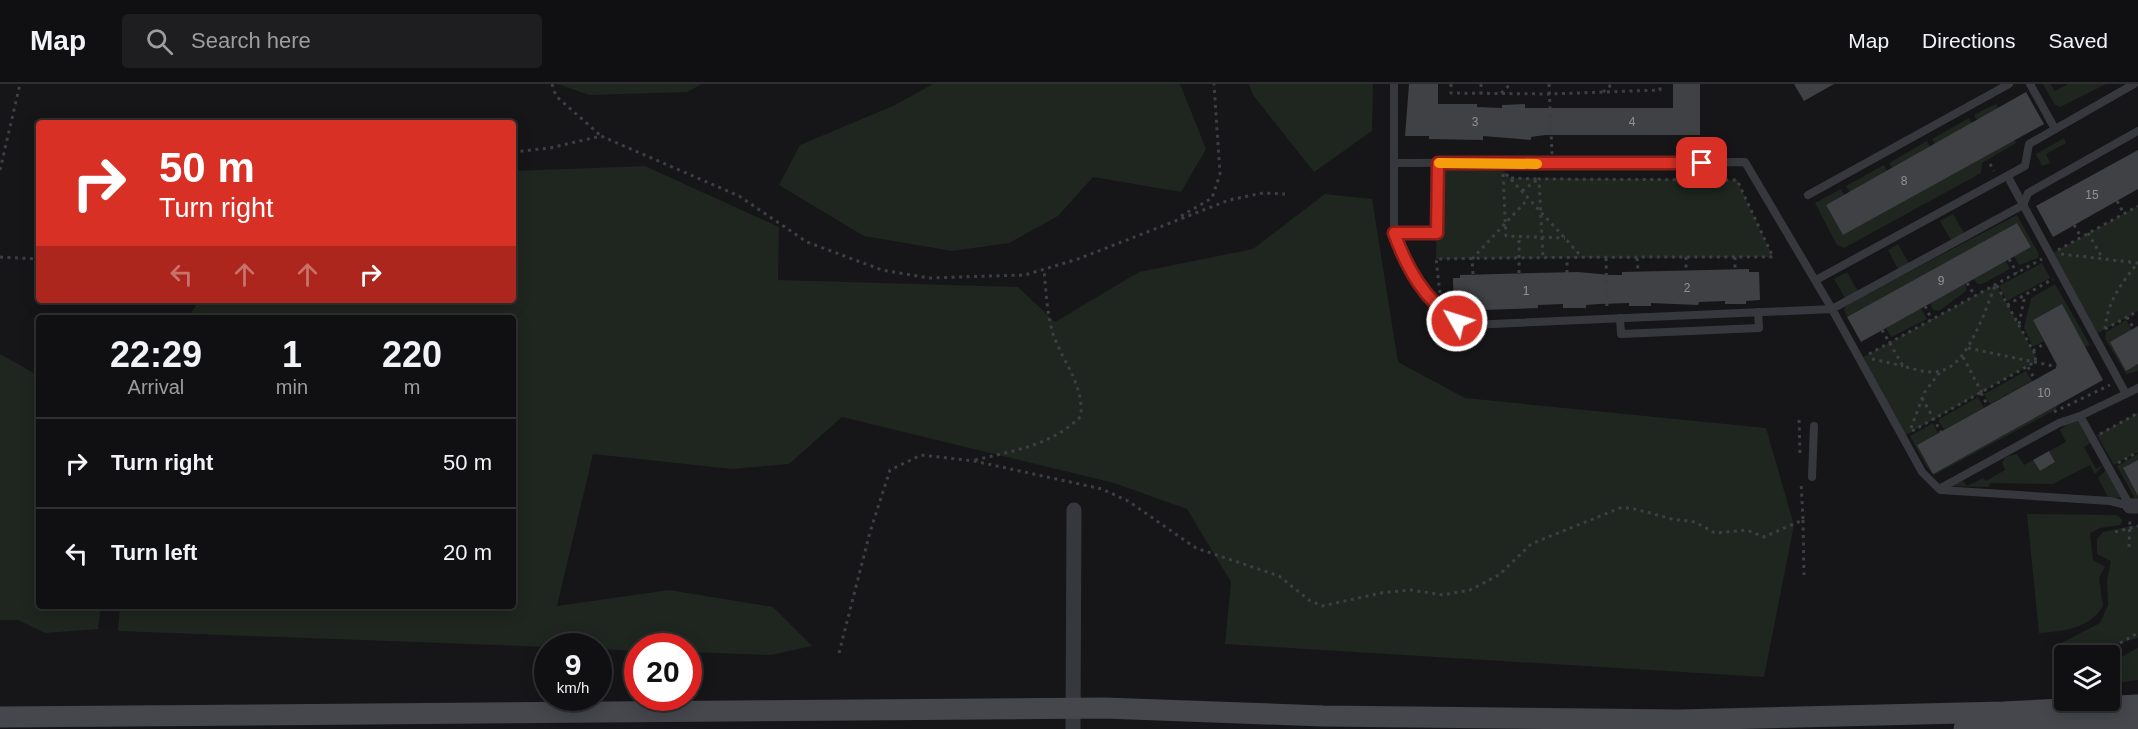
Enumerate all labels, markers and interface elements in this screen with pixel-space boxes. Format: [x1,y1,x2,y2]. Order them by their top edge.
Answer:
search box [122,14,542,68]
text: Map [30,25,86,56]
icon: search [143,25,176,58]
text: Search here [191,28,311,53]
text: Map [1848,29,1889,52]
text: Directions [1922,29,2015,52]
text: Saved [2048,29,2108,52]
house number: 3 [1472,115,1479,129]
house number: 4 [1629,115,1636,129]
pin [1676,137,1727,188]
icon: right [60,144,138,222]
text: 50 m [159,144,255,191]
icon: arrive [1685,146,1718,179]
house number: 8 [1901,174,1908,188]
house number: 15 [2085,188,2099,202]
text: Turn right [159,193,274,223]
icon: left [165,258,198,291]
icon: ahead [228,258,261,291]
icon: ahead [291,258,324,291]
icon: right [354,258,387,291]
house number: 9 [1938,274,1945,288]
house number: 2 [1684,281,1691,295]
house number: 1 [1523,284,1530,298]
position arrow [1425,289,1489,353]
text: 22:29 [110,334,202,375]
text: 1 [282,334,302,375]
text: 220 [382,334,442,375]
text: Arrival [128,376,184,398]
text: min [276,376,308,398]
text: m [404,376,420,398]
house number: 10 [2037,386,2051,400]
icon: right [60,447,93,480]
text: Turn right [111,450,213,475]
text: 50 m [443,450,492,475]
icon: left [60,537,93,570]
text: Turn left [111,540,197,565]
text: 20 m [443,540,492,565]
speed limit sign: 20 [624,633,702,711]
map controls [2054,645,2120,711]
button: layers [2054,645,2120,711]
text: 9 [565,648,581,681]
text: km/h [557,679,589,696]

